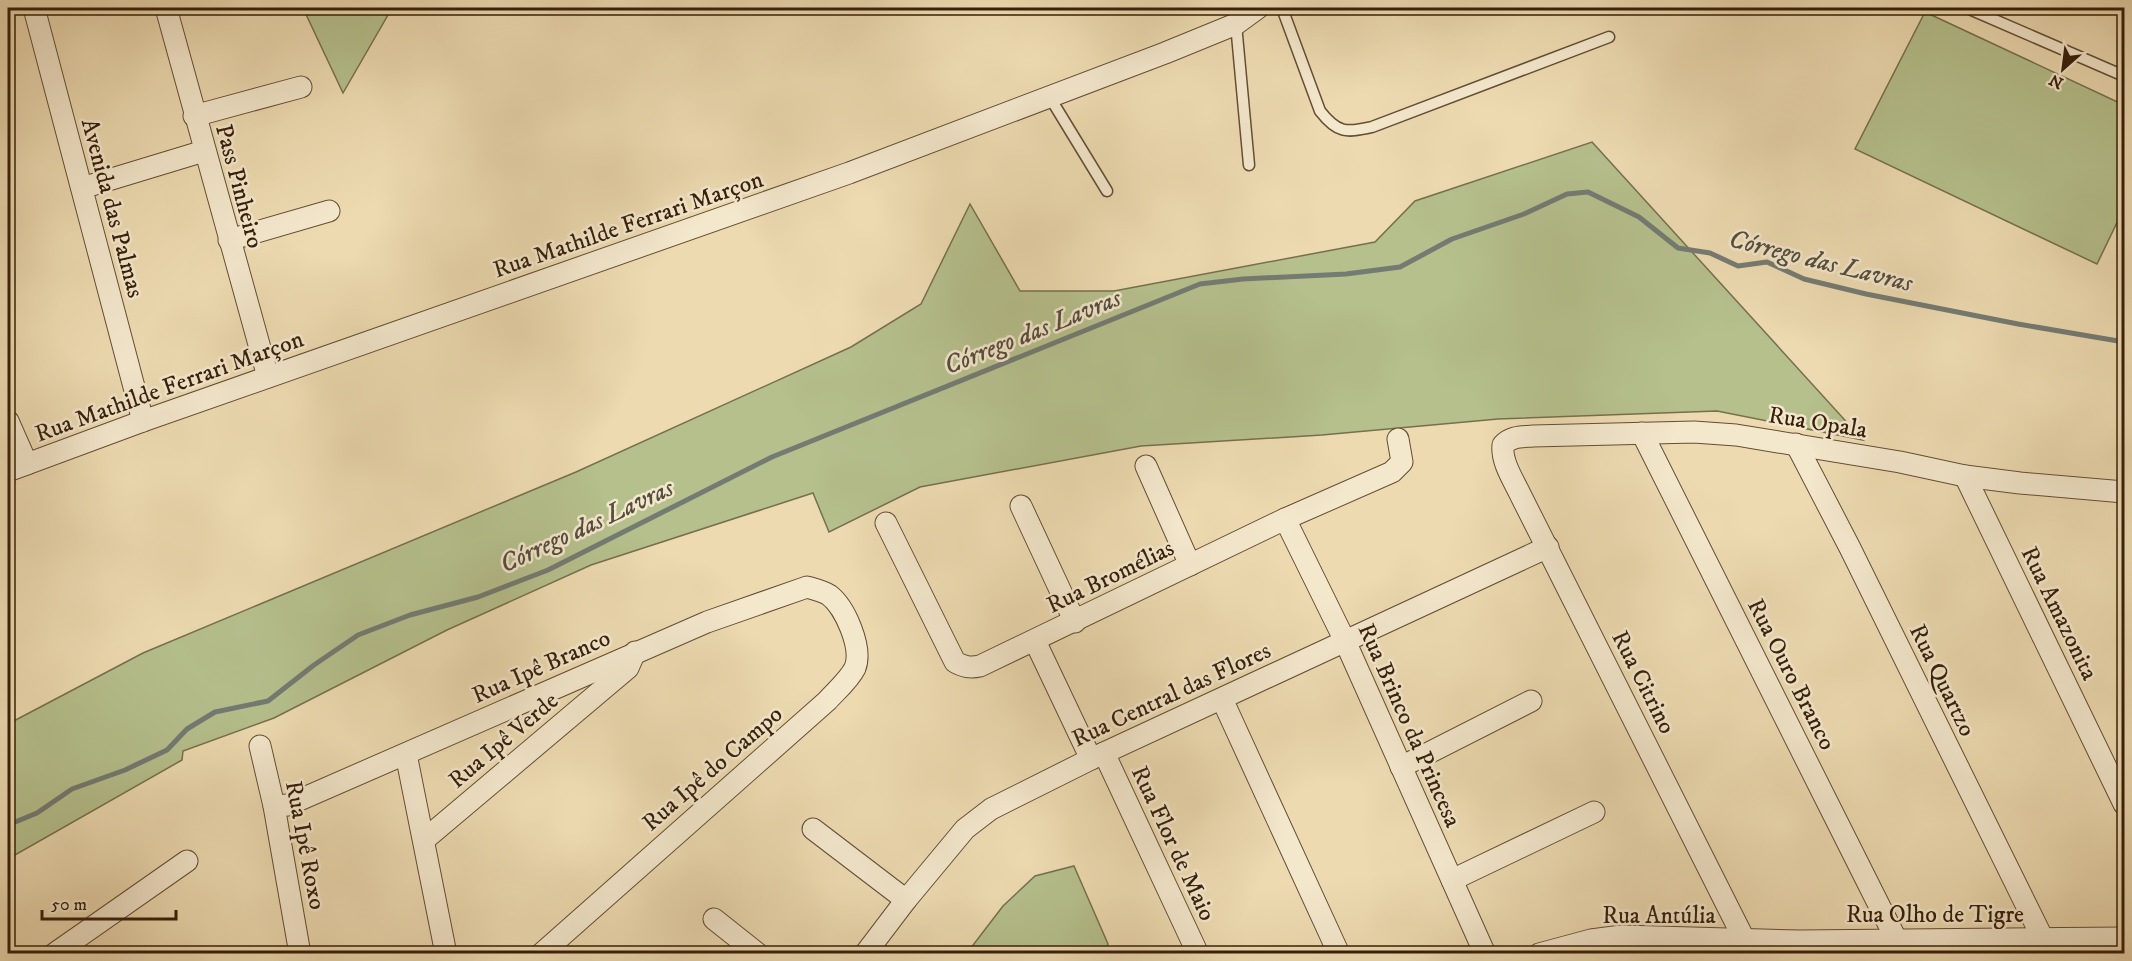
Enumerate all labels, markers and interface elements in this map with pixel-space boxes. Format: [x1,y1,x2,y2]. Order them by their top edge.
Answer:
north arrow [2033,39,2093,99]
text: N [2046,69,2067,93]
street label: Avenida das Palmas [74,115,150,301]
street label: Pass Pinheiro [208,121,270,252]
street label: Rua Mathilde Ferrari Marçon [489,164,768,285]
water label: Córrego das Lavras [1725,223,1917,300]
water label: Córrego das Lavras [939,281,1127,383]
street label: Rua Mathilde Ferrari Marçon [31,324,308,450]
street label: Rua Opala [1766,400,1870,446]
water label: Córrego das Lavras [494,471,680,581]
street label: Rua Bromélias [1042,533,1179,621]
street label: Rua Amazonita [2014,542,2105,686]
street label: Rua Ouro Branco [1740,594,1842,755]
street label: Rua Brinco da Princesa [1351,619,1468,833]
street label: Rua Quartzo [1902,619,1982,741]
street label: Rua Ipê Branco [468,623,615,711]
street label: Rua Citrino [1604,626,1682,739]
street label: Rua Central das Flores [1067,636,1276,754]
street label: Rua Ipê Verde [443,686,565,795]
street label: Rua Ipê do Campo [636,700,789,838]
street label: Rua Flor de Maio [1124,761,1222,926]
street label: Rua Ipê Roxo [278,778,332,912]
scale bar [42,883,176,921]
text: 50 m [51,894,87,916]
street label: Rua Olho de Tigre [1846,900,2024,930]
street label: Rua Antúlia [1602,901,1717,931]

